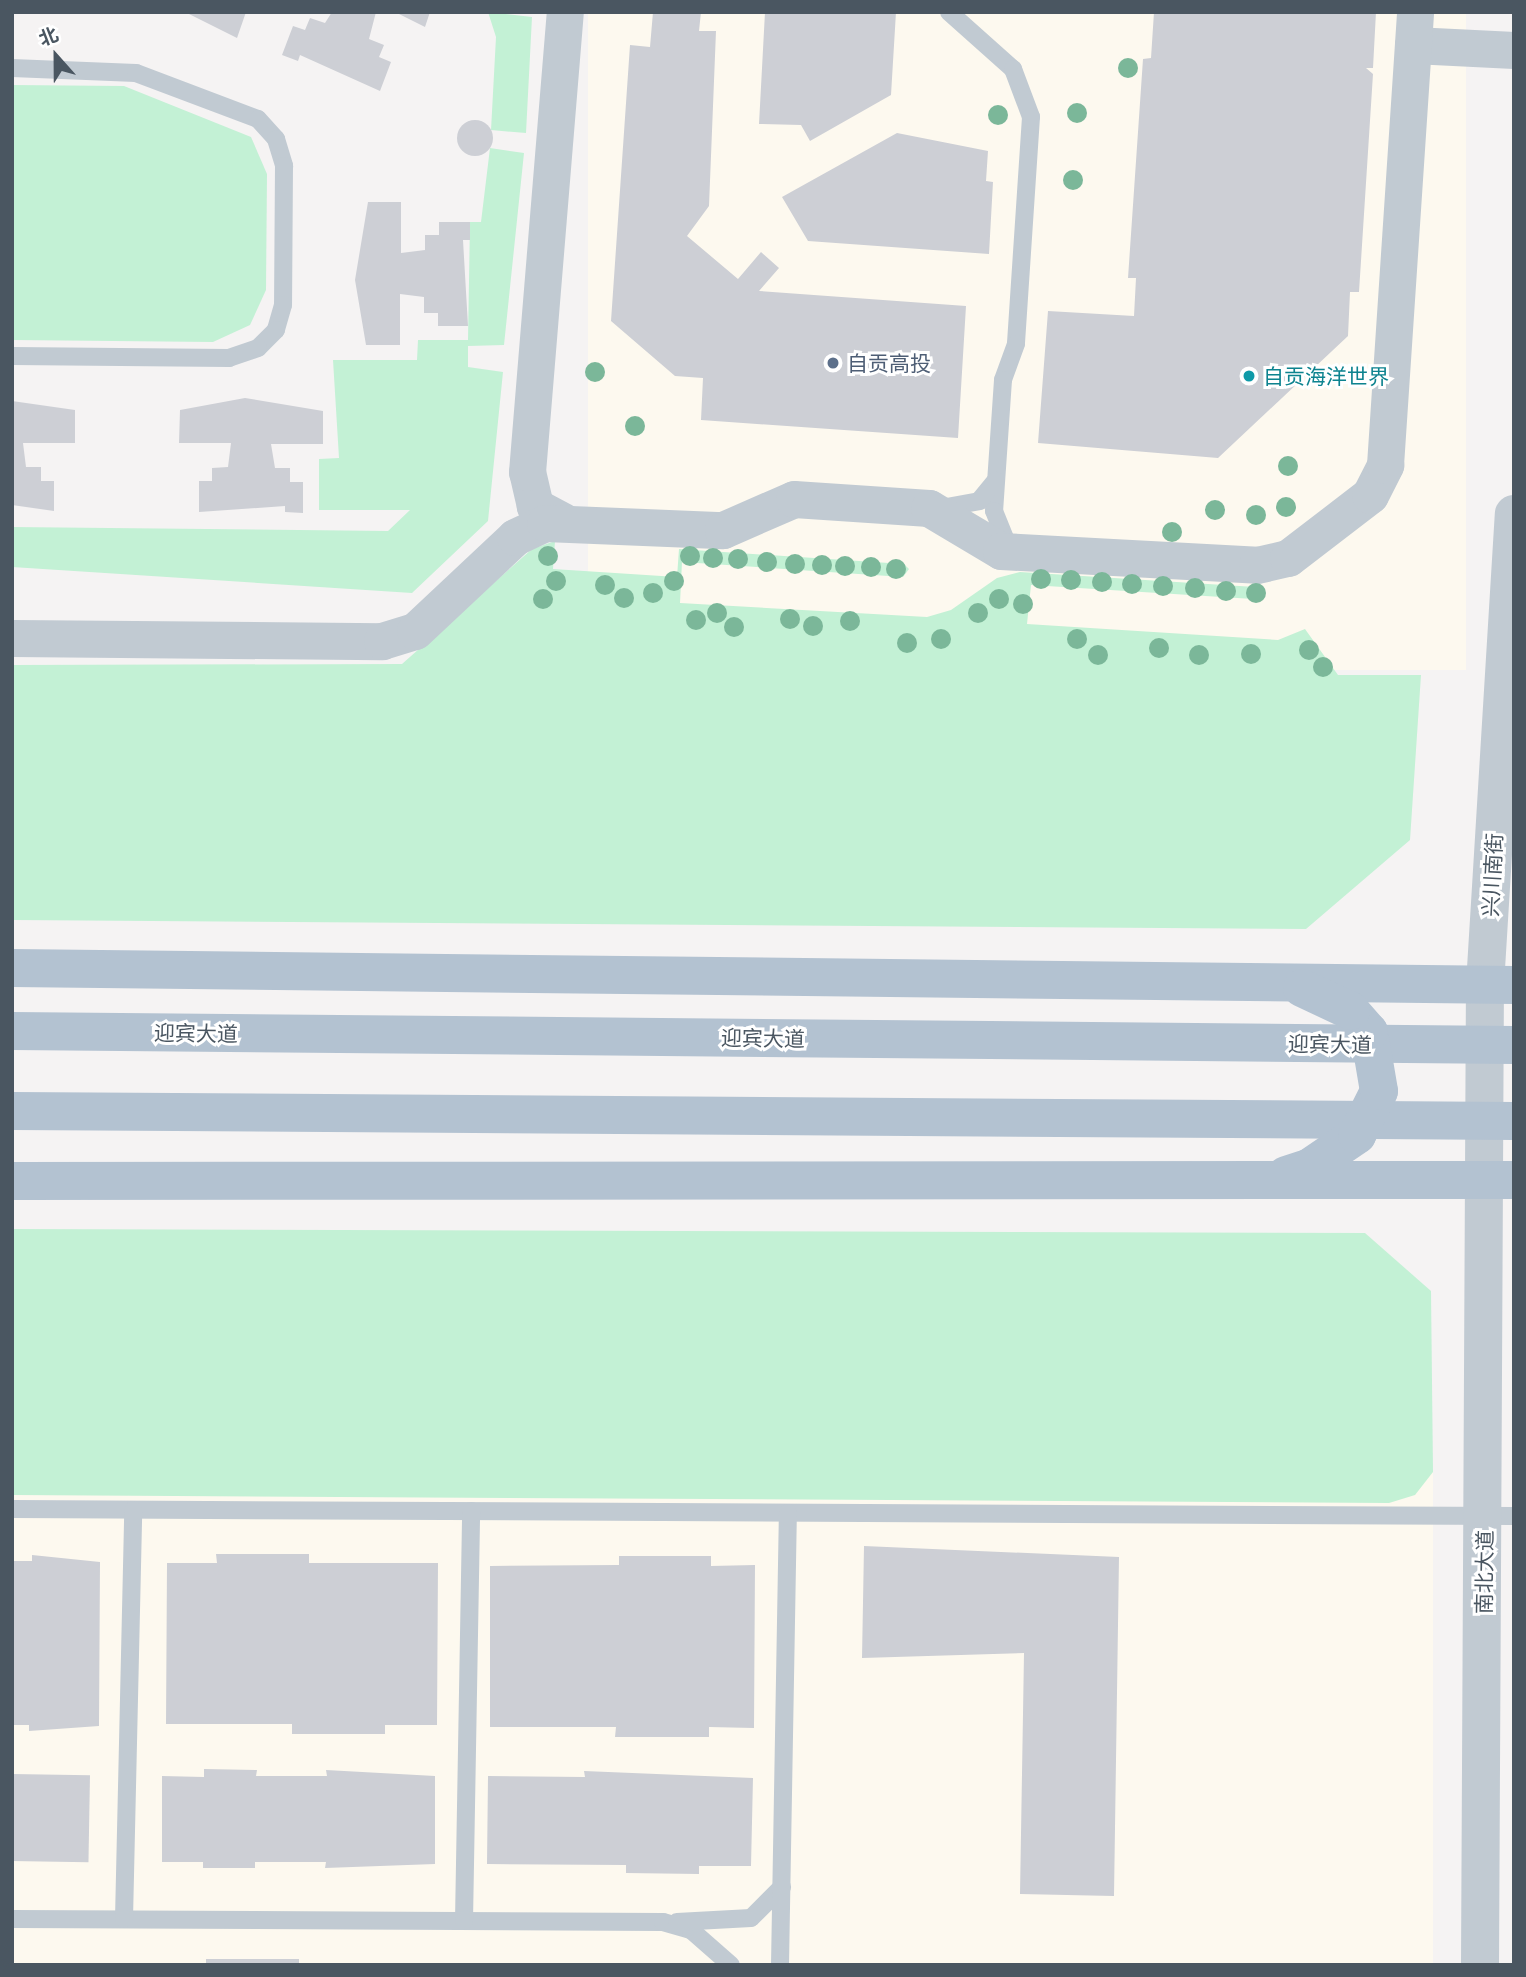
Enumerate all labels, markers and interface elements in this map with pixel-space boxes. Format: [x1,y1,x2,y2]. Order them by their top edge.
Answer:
north arrow [21,21,91,91]
text: 北 [35,22,61,50]
place label: 自贡高投 [847,350,931,376]
marker: 自贡高投 [825,355,841,371]
place label: 自贡海洋世界 [1263,363,1389,389]
marker: 自贡海洋世界 [1241,368,1257,384]
street label: 兴川南街 [1477,832,1507,918]
street label: 迎宾大道 [154,1020,238,1046]
street label: 迎宾大道 [721,1025,805,1051]
street label: 迎宾大道 [1288,1031,1372,1057]
street label: 南北大道 [1471,1530,1497,1614]

